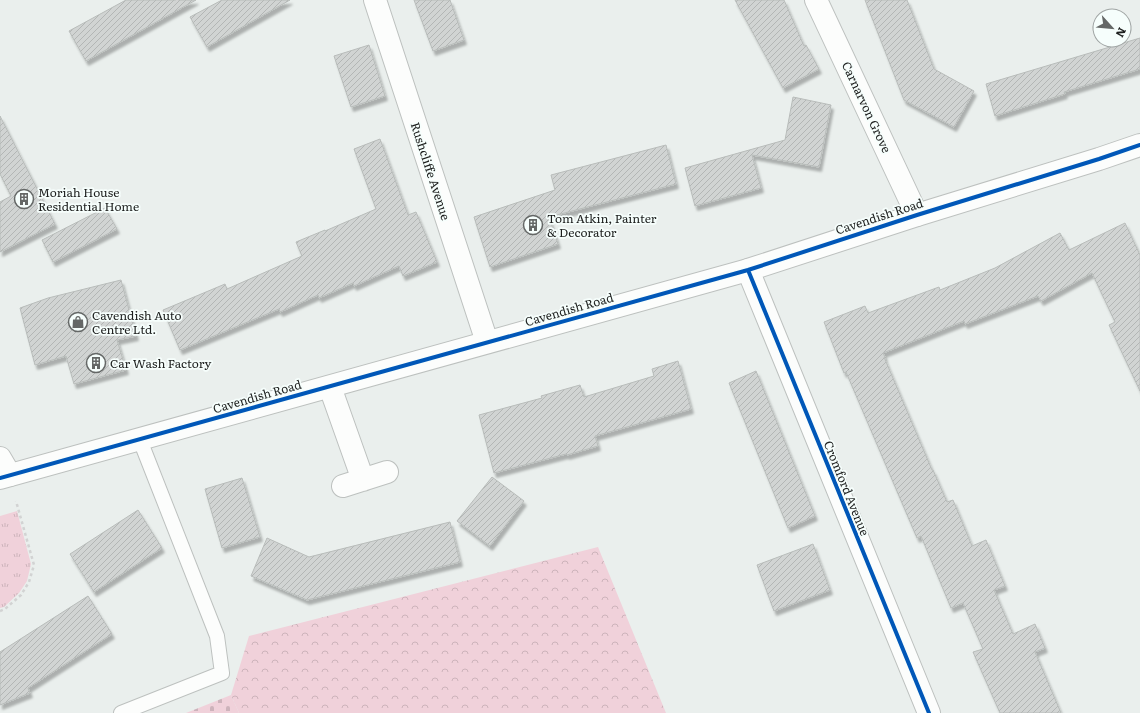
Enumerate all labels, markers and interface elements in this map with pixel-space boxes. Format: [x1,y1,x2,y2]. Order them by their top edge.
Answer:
north arrow [1092,8,1132,48]
text: N [1113,25,1131,41]
street label: Carnarvon Grove [838,58,896,156]
street label: Rushcliffe Avenue [407,120,455,222]
place label: Moriah House Residential Home [38,183,139,215]
building icon: Moriah House Residential Home [13,188,35,210]
street label: Cavendish Road [833,193,926,239]
place label: Tom Atkin, Painter & Decorator [547,209,657,241]
building icon: Tom Atkin, Painter & Decorator [522,214,544,236]
street label: Cavendish Road [523,288,616,330]
place label: Cavendish Auto Centre Ltd. [92,306,182,338]
shop icon: Cavendish Auto Centre Ltd. [67,311,89,333]
building icon: Car Wash Factory [85,352,107,374]
place label: Car Wash Factory [110,354,211,372]
street label: Cavendish Road [211,375,304,417]
street label: Cromford Avenue [820,438,874,538]

